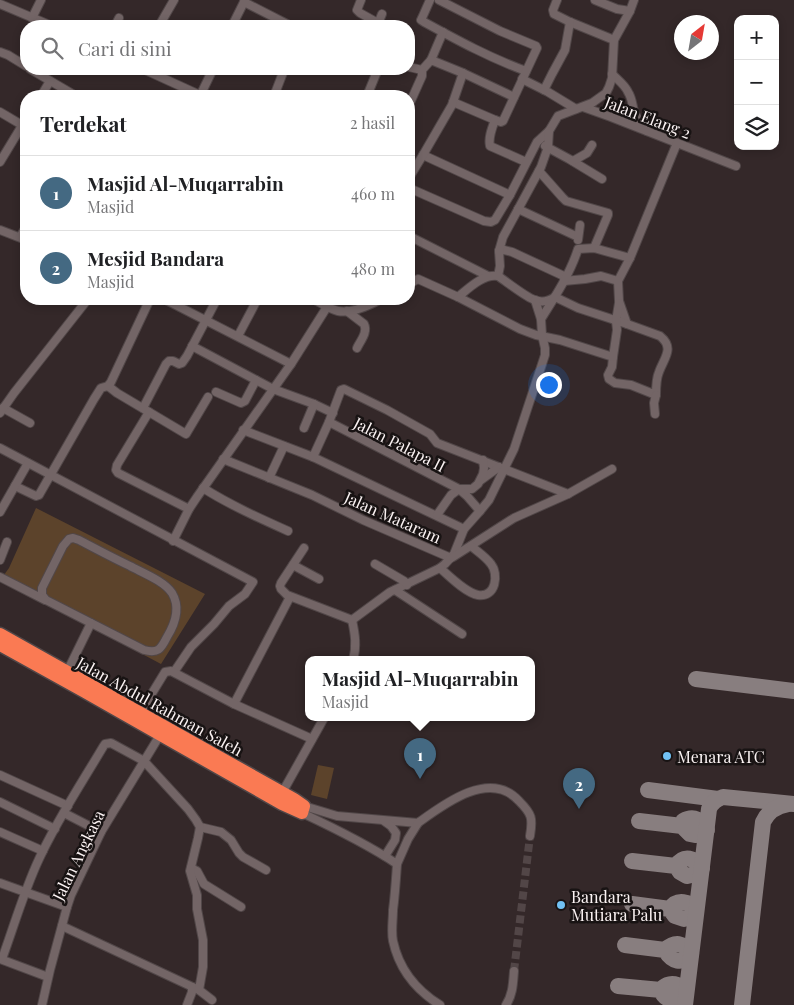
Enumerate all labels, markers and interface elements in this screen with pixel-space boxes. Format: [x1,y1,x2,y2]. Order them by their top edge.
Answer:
north arrow [674,15,719,60]
map controls [734,15,779,150]
button: + [734,15,779,60]
search box [20,20,415,75]
icon: search [38,34,66,62]
text: Cari di sini [78,35,172,61]
button: − [734,60,779,105]
street label: Jalan Elang 2 [601,91,694,143]
button: layers [734,105,779,150]
text: Terdekat [40,109,127,137]
text: 2 hasil [350,112,395,133]
text: Masjid Al-Muqarrabin [87,170,284,196]
text: 1 [53,183,59,204]
text: 460 m [351,183,395,204]
text: Masjid [87,196,134,217]
text: Mesjid Bandara [87,245,224,271]
text: 2 [52,258,60,279]
text: 480 m [351,258,395,279]
text: Masjid [87,271,134,292]
your location [536,372,562,398]
street label: Jalan Palapa II [350,411,450,476]
street label: Jalan Mataram [340,486,445,548]
street label: Jalan Abdul Rahman Saleh [72,651,247,761]
popup [305,656,535,721]
text: Masjid Al-Muqarrabin [322,665,518,691]
text: Masjid [322,691,369,712]
pin: 1 [404,738,436,779]
place label: Menara ATC [677,746,765,767]
marker: Menara ATC [661,750,673,762]
pin: 2 [563,768,595,809]
street label: Jalan Angkasa [47,806,109,905]
place label: Bandara Mutiara Palu [571,886,662,925]
marker: Bandara Mutiara Palu [555,899,567,911]

